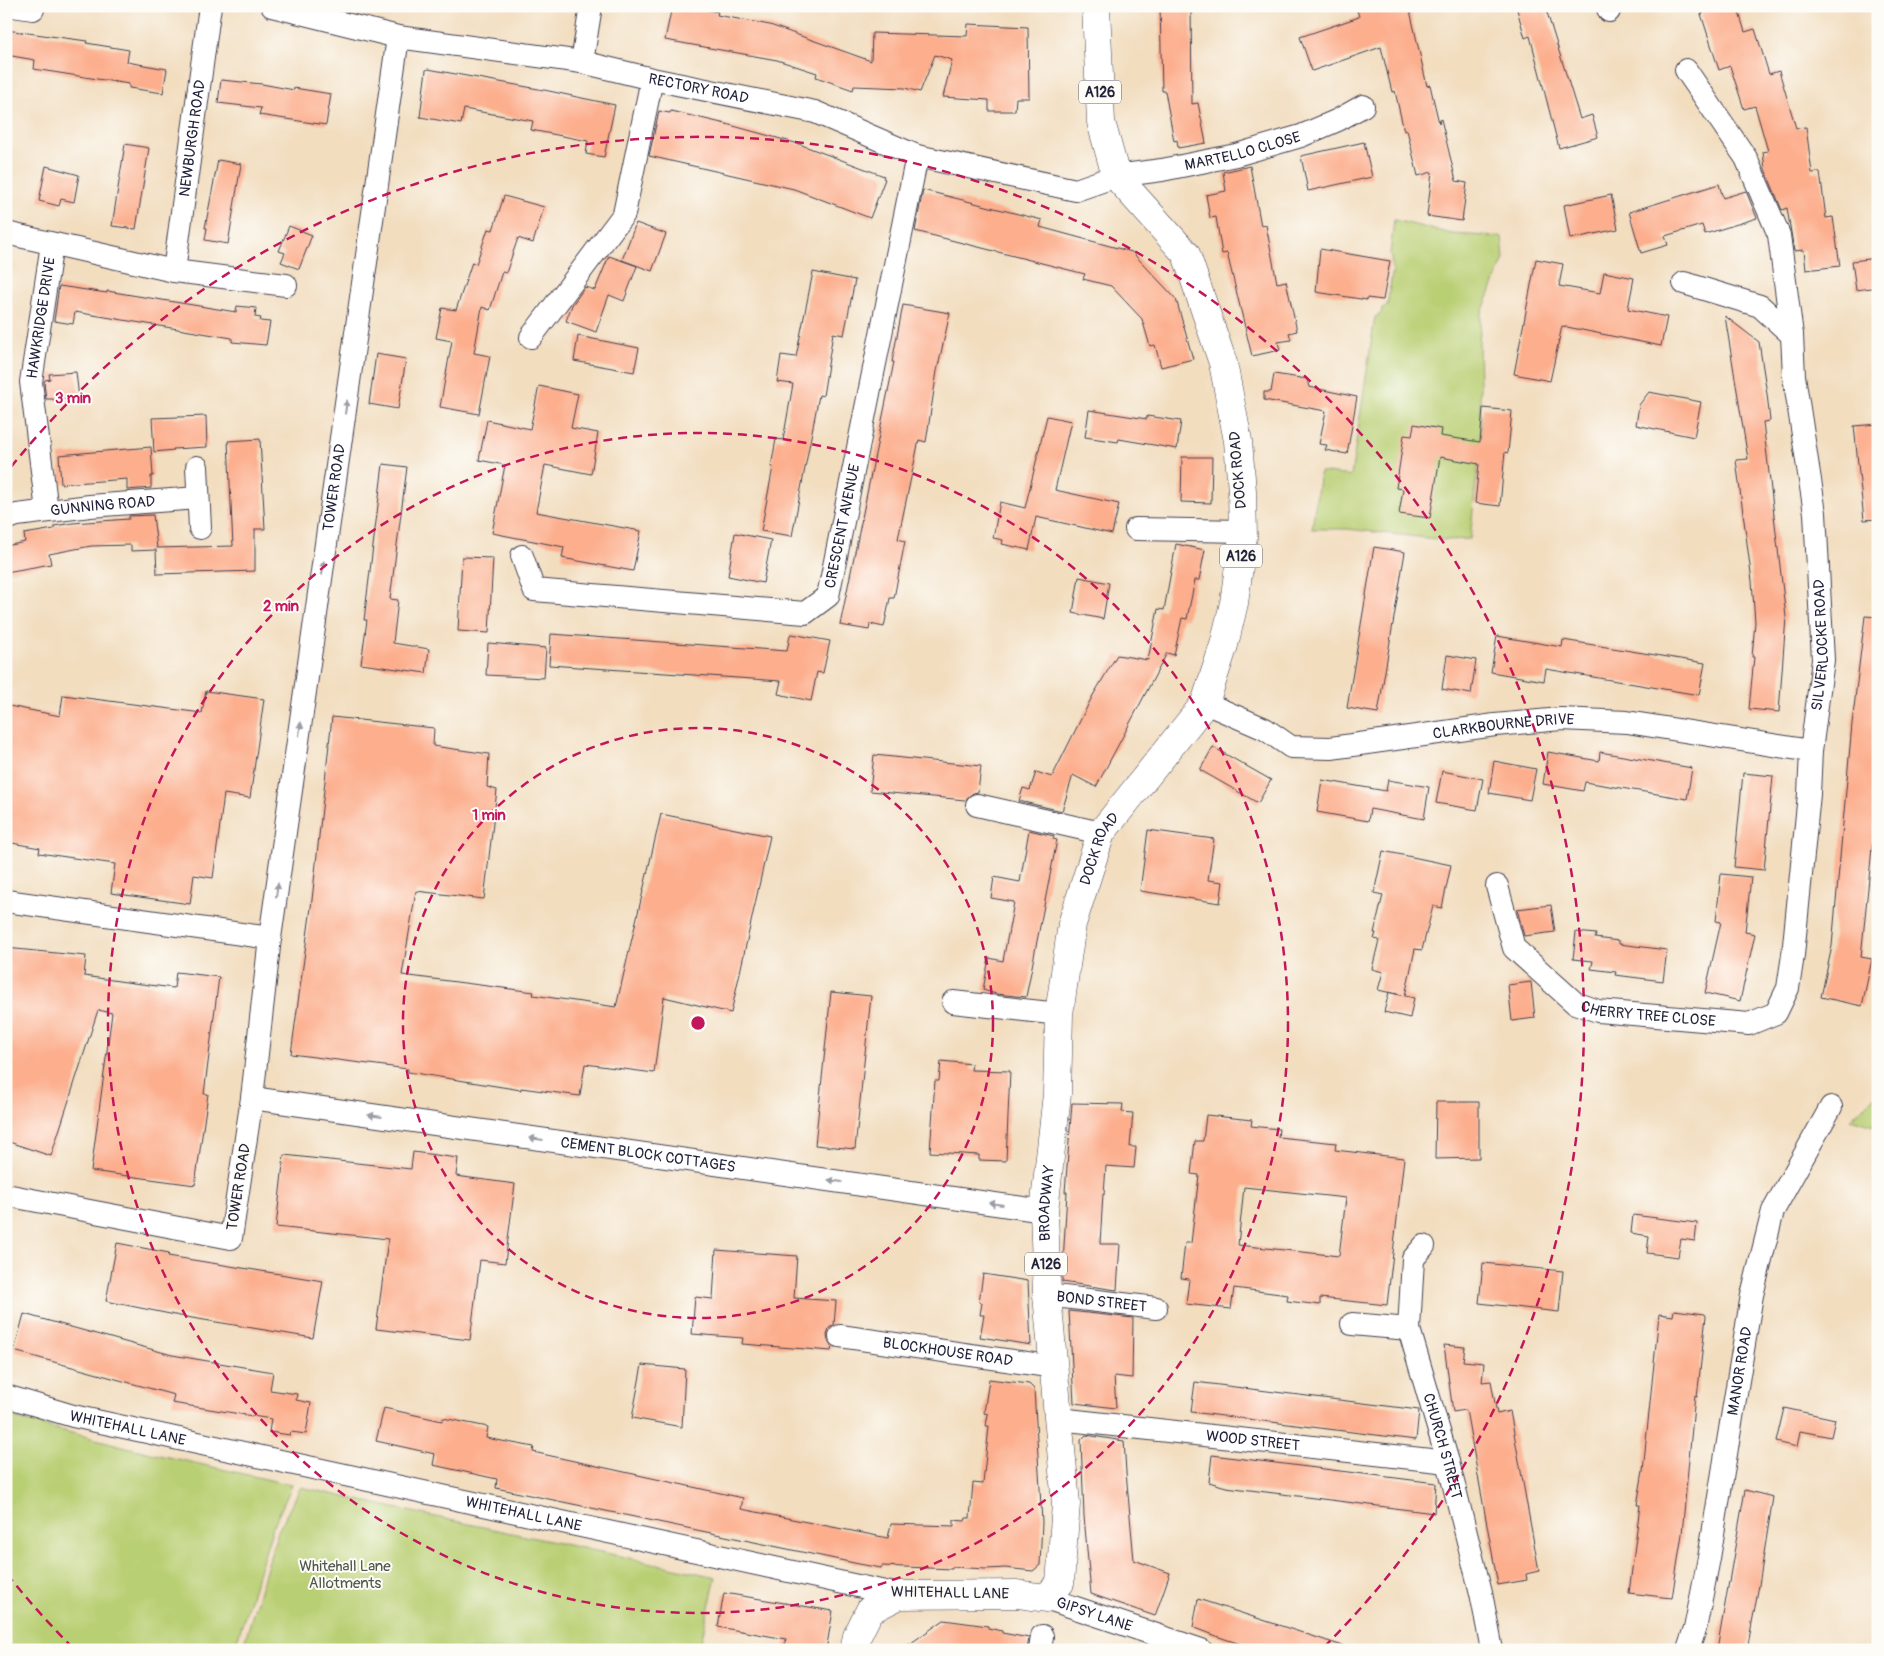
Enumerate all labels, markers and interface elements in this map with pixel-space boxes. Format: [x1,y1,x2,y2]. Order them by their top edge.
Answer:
street label: RECTORY ROAD [647,69,750,108]
street label: NEWBURGH ROAD [175,79,209,198]
road number: A126 [1079,80,1121,104]
street label: MARTELLO CLOSE [1183,127,1303,175]
street label: HAWKRIDGE DRIVE [22,255,59,380]
text: 3 min [55,389,91,408]
one-way arrow [342,399,350,415]
street label: DOCK ROAD [1225,430,1251,510]
street label: TOWER ROAD [318,443,350,532]
street label: CRESCENT AVENUE [820,462,864,590]
street label: GUNNING ROAD [49,492,156,520]
road number: A126 [1220,544,1262,568]
one-way arrow [319,560,327,576]
street label: SILVERLOCKE ROAD [1807,579,1833,712]
text: 2 min [263,597,299,616]
street label: CLARKBOURNE DRIVE [1432,709,1575,743]
one-way arrow [296,721,304,737]
text: 1 min [472,806,506,825]
street label: DOCK ROAD [1076,808,1123,887]
one-way arrow [273,882,281,898]
street label: CHERRY TREE CLOSE [1578,996,1717,1031]
centre of rings [689,1014,707,1032]
one-way arrow [366,1111,382,1119]
street label: CEMENT BLOCK COTTAGES [559,1133,737,1176]
one-way arrow [527,1134,543,1142]
street label: TOWER ROAD [223,1142,255,1232]
street label: BROADWAY [1034,1164,1059,1241]
one-way arrow [827,1177,843,1185]
one-way arrow [988,1200,1004,1208]
road number: A126 [1025,1252,1067,1276]
street label: BOND STREET [1056,1287,1148,1316]
street label: MANOR ROAD [1723,1325,1756,1417]
street label: BLOCKHOUSE ROAD [882,1333,1014,1370]
street label: CHURCH STREET [1419,1391,1466,1501]
street label: WHITEHALL LANE [68,1406,188,1450]
street label: WOOD STREET [1205,1426,1301,1455]
street label: WHITEHALL LANE [464,1492,584,1536]
park label: Whitehall Lane Allotments [299,1557,391,1593]
street label: WHITEHALL LANE [891,1582,1009,1604]
street label: GIPSY LANE [1054,1593,1135,1636]

